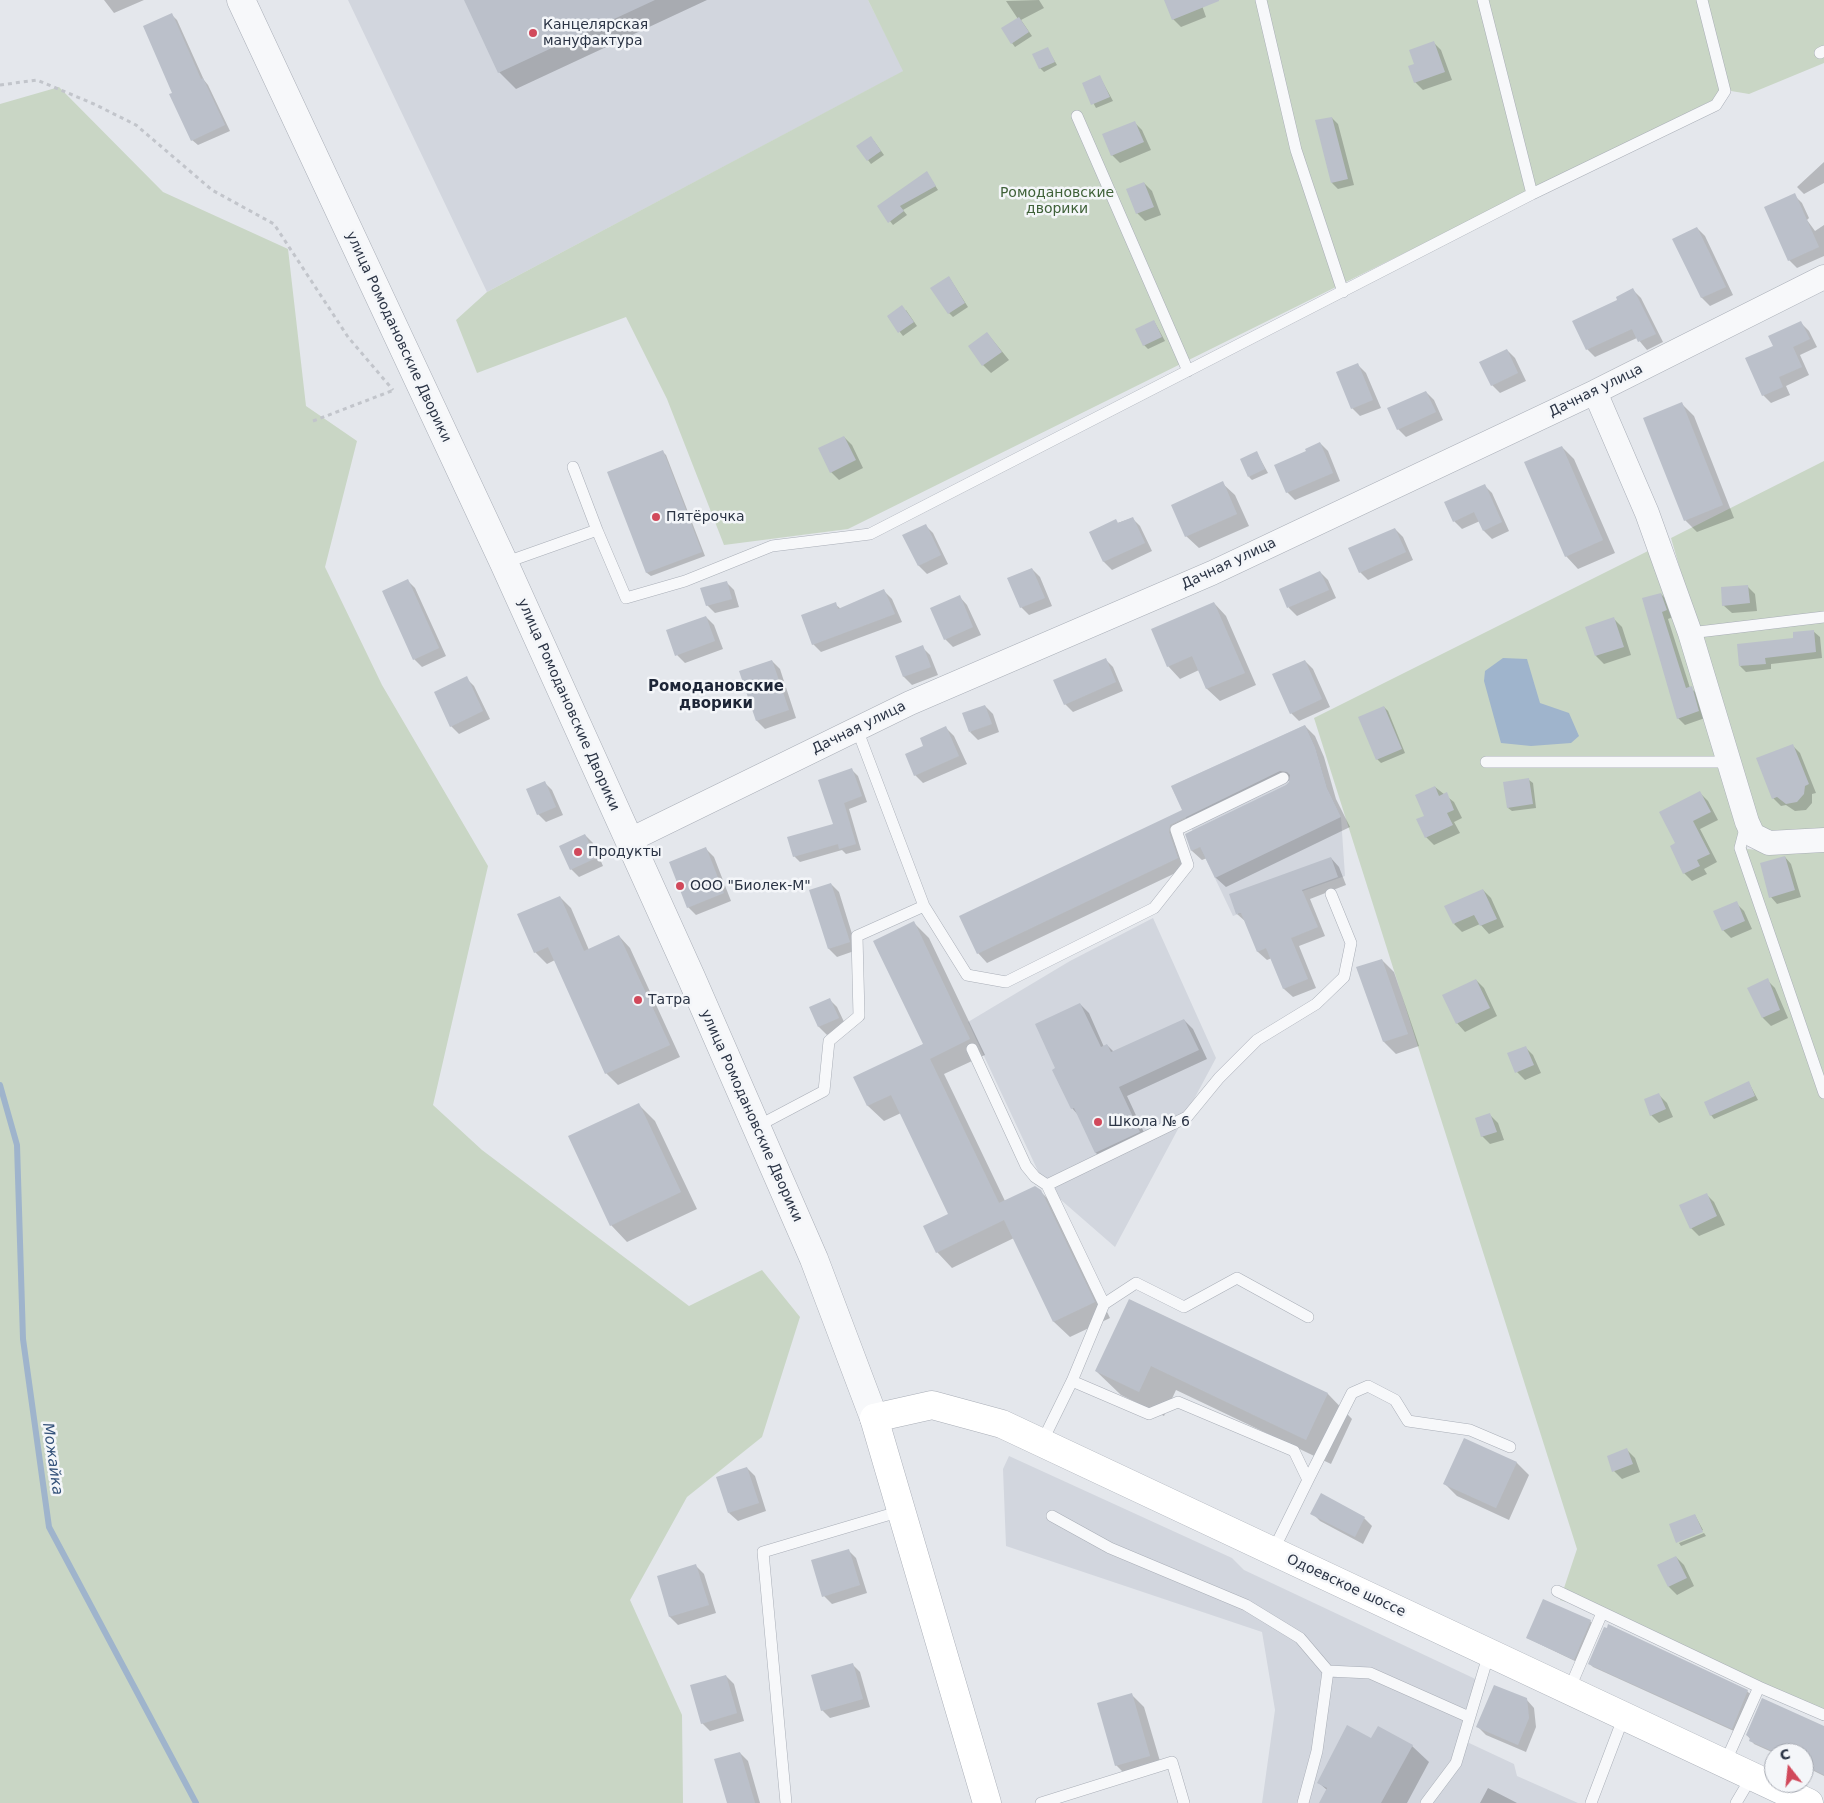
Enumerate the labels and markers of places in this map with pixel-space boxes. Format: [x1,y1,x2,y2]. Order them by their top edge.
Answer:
place label: Канцелярская мануфактура [543,17,648,49]
marker: Канцелярская мануфактура [527,27,539,39]
place label: Пятёрочка [666,509,744,525]
marker: Пятёрочка [650,511,662,523]
place label: Продукты [588,844,662,860]
marker: Продукты [572,846,584,858]
place label: ООО "Биолек-М" [690,878,811,894]
marker: ООО "Биолек-М" [674,880,686,892]
place label: Татра [648,992,691,1008]
marker: Татра [632,994,644,1006]
place label: Школа № 6 [1108,1114,1190,1130]
marker: Школа № 6 [1092,1116,1104,1128]

